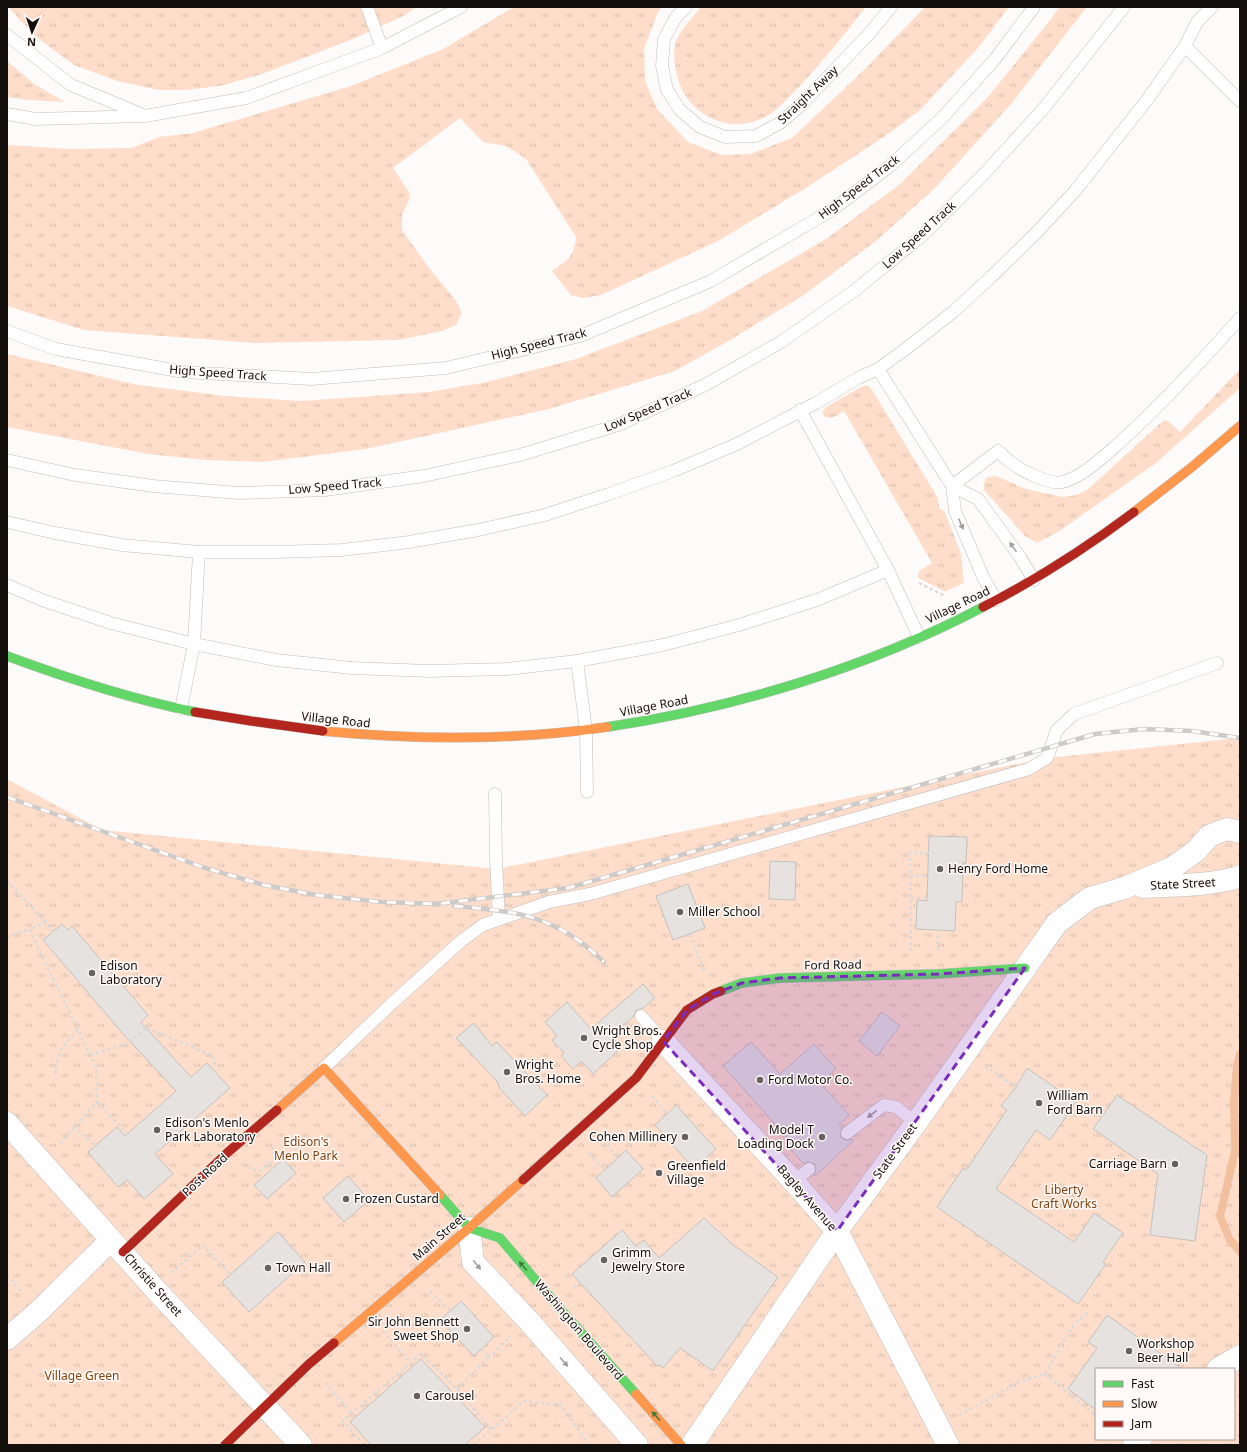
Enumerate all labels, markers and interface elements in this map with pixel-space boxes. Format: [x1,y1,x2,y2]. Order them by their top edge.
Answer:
north arrow [12,12,52,52]
text: N [27,35,36,50]
street label: Straight Away [774,61,842,128]
street label: High Speed Track [815,150,903,223]
street label: Low Speed Track [878,197,960,272]
street label: High Speed Track [489,323,589,364]
street label: High Speed Track [169,361,268,384]
street label: Low Speed Track [601,383,695,436]
street label: Low Speed Track [288,473,383,498]
one-way arrow [958,519,964,531]
one-way arrow [1009,541,1017,552]
street label: Village Road [923,582,993,627]
street label: Village Road [618,691,690,720]
street label: Village Road [301,707,371,732]
place label: Henry Ford Home [948,860,1048,877]
marker: Henry Ford Home [935,864,945,874]
street label: State Street [1150,873,1217,894]
place label: Miller School [688,903,760,920]
marker: Miller School [675,907,685,917]
street label: Ford Road [804,955,862,974]
place label: Edison Laboratory [100,957,163,988]
marker: Edison Laboratory [87,968,97,978]
place label: Wright Bros. Cycle Shop [592,1022,662,1053]
marker: Wright Bros. Cycle Shop [579,1033,589,1043]
place label: Wright Bros. Home [515,1056,581,1087]
marker: Wright Bros. Home [502,1067,512,1077]
place label: Ford Motor Co. [768,1071,853,1088]
marker: Ford Motor Co. [755,1075,765,1085]
place label: William Ford Barn [1047,1087,1103,1118]
marker: William Ford Barn [1034,1098,1044,1108]
one-way arrow [866,1110,877,1119]
place label: Edison's Menlo Park Laboratory [165,1114,256,1145]
street label: State Street [869,1119,921,1182]
place label: Model T Loading Dock [737,1121,815,1152]
marker: Edison's Menlo Park Laboratory [152,1125,162,1135]
place label: Cohen Millinery [589,1128,678,1145]
marker: Cohen Millinery [680,1132,690,1142]
marker: Model T Loading Dock [817,1132,827,1142]
park label: Edison's Menlo Park [274,1133,339,1164]
street label: Post Road [178,1149,231,1200]
place label: Carriage Barn [1089,1155,1167,1172]
place label: Greenfield Village [667,1157,726,1188]
marker: Carriage Barn [1170,1159,1180,1169]
street label: Bagley Avenue [774,1161,841,1235]
marker: Greenfield Village [654,1168,664,1178]
park label: Liberty Craft Works [1031,1181,1097,1212]
place label: Frozen Custard [354,1190,439,1207]
marker: Frozen Custard [341,1194,351,1204]
street label: Main Street [409,1209,469,1264]
place label: Grimm Jewelry Store [611,1244,685,1275]
street label: Christie Street [120,1249,187,1320]
marker: Grimm Jewelry Store [599,1255,609,1265]
place label: Town Hall [276,1259,331,1276]
one-way arrow [473,1260,481,1271]
one-way arrow [519,1260,528,1271]
marker: Town Hall [263,1263,273,1273]
street label: Washington Boulevard [531,1276,628,1384]
place label: Sir John Bennett Sweet Shop [368,1313,460,1344]
marker: Sir John Bennett Sweet Shop [462,1324,472,1334]
place label: Workshop Beer Hall [1137,1335,1194,1366]
marker: Workshop Beer Hall [1124,1346,1134,1356]
one-way arrow [560,1356,569,1367]
park label: Village Green [45,1367,119,1384]
legend [1095,1368,1235,1440]
text: Fast [1131,1375,1155,1392]
place label: Carousel [425,1387,474,1404]
marker: Carousel [412,1391,422,1401]
text: Slow [1131,1395,1158,1412]
one-way arrow [651,1411,660,1421]
text: Jam [1130,1415,1152,1432]

